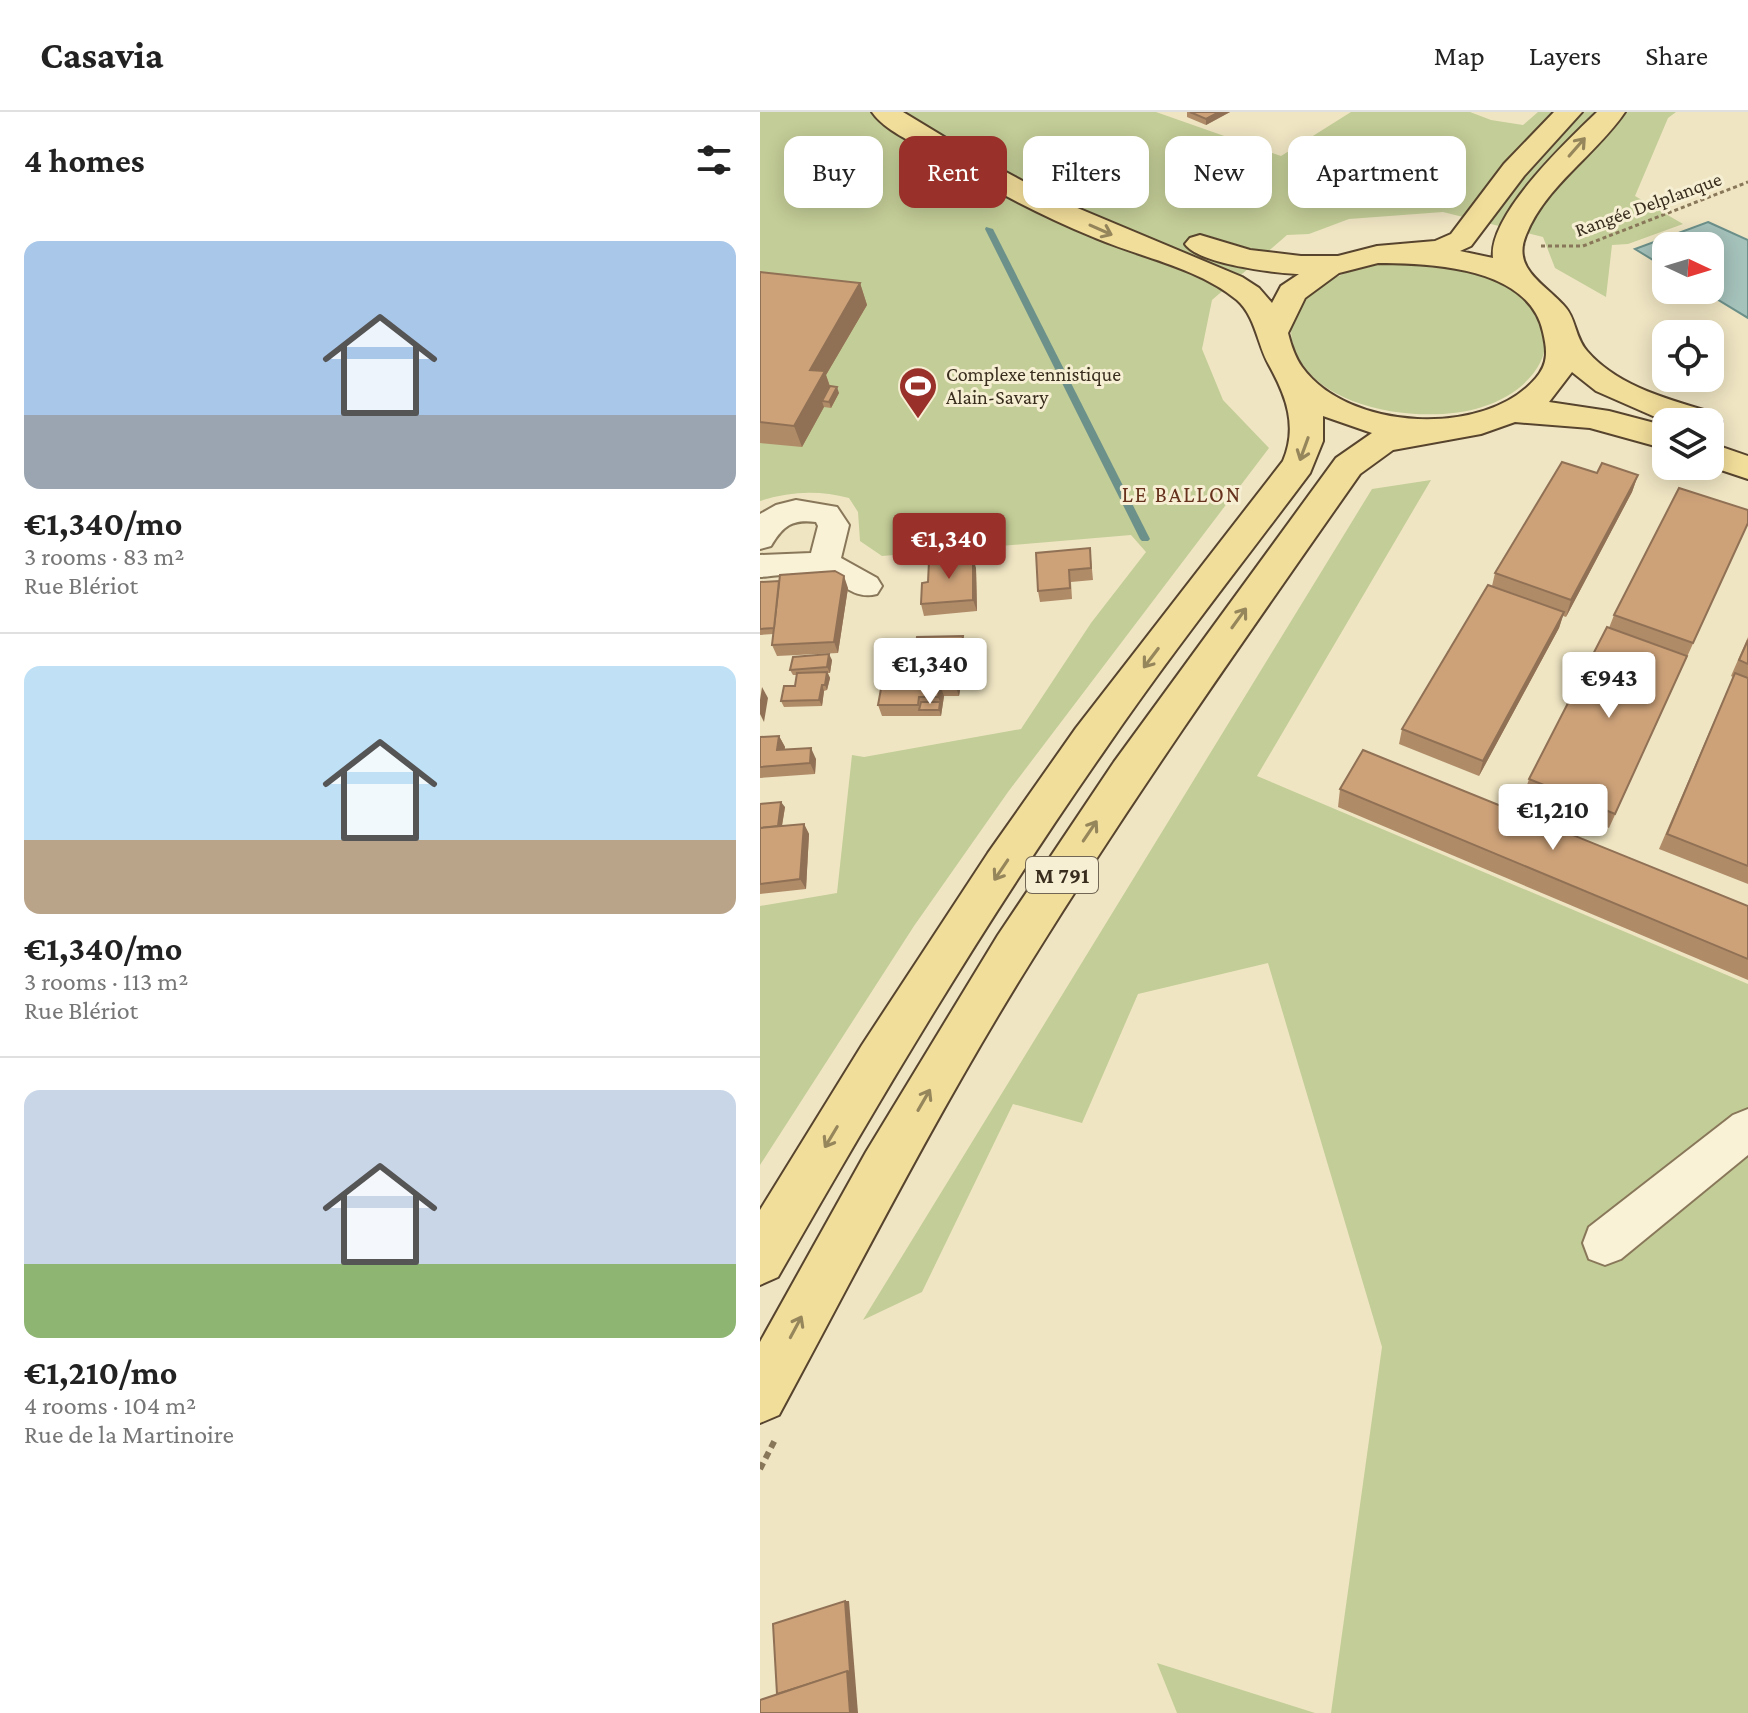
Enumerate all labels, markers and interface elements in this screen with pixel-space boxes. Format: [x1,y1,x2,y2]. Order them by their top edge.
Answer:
text: Casavia [40,34,164,76]
text: Map [1434,40,1485,71]
text: Layers [1529,40,1601,71]
text: Share [1645,40,1708,71]
chip: Buy [784,136,883,208]
chip: Rent [899,136,1007,208]
chip: Filters [1023,136,1149,208]
chip: New [1165,136,1272,208]
chip: Apartment [1288,136,1466,208]
icon: filters [692,138,736,182]
one-way arrow [1568,138,1586,158]
text: 4 homes [24,142,145,179]
street label: Rangée Delplanque [1572,167,1725,242]
one-way arrow [1088,223,1112,238]
north arrow [1652,232,1724,304]
map controls [1652,232,1724,480]
icon: home [308,293,452,437]
button: locate [1652,320,1724,392]
place label: Complexe tennistique Alain-Savary [946,363,1121,409]
sports icon: Complexe tennistique Alain-Savary [897,365,939,420]
button: layers [1652,408,1724,480]
one-way arrow [1295,436,1310,461]
district label: LE BALLON [1122,482,1242,507]
text: €1,340/mo [24,505,182,542]
pin: €1,340 [884,513,1014,581]
text: €1,340 [911,524,987,553]
text: 3 rooms · 83 m² [24,542,185,571]
text: Rue Blériot [24,571,138,600]
one-way arrow [1230,608,1247,630]
pin: €1,340 [865,638,995,706]
one-way arrow [1143,647,1160,668]
text: €1,340 [892,649,968,678]
pin: €943 [1562,652,1656,720]
text: €943 [1580,663,1638,692]
icon: home [308,718,452,862]
pin: €1,210 [1488,784,1618,852]
text: €1,210 [1517,795,1589,824]
one-way arrow [1081,821,1098,843]
road number: M 791 [1026,857,1098,893]
one-way arrow [992,859,1009,881]
text: €1,340/mo [24,930,182,967]
text: 3 rooms · 113 m² [24,967,188,996]
text: Rue Blériot [24,996,138,1025]
one-way arrow [916,1089,932,1112]
one-way arrow [823,1125,839,1148]
icon: home [308,1142,452,1286]
one-way arrow [789,1315,805,1339]
text: €1,210/mo [24,1354,178,1391]
text: 4 rooms · 104 m² [24,1391,196,1420]
text: Rue de la Martinoire [24,1420,234,1449]

